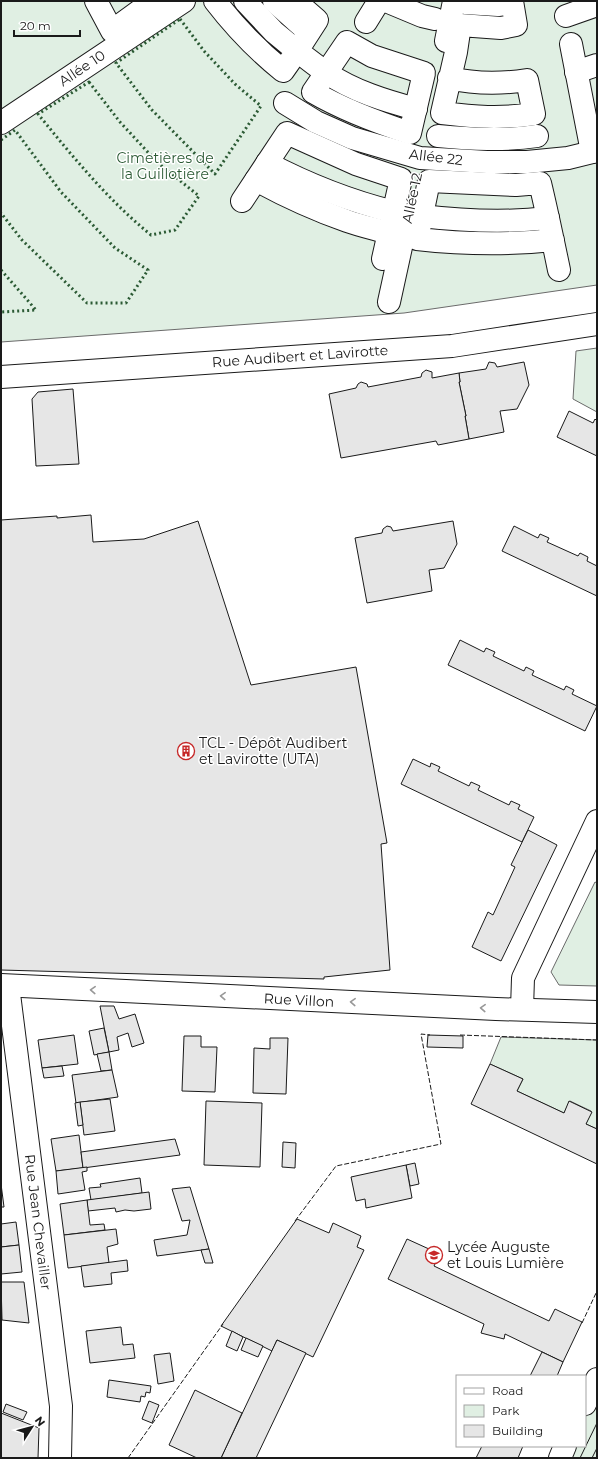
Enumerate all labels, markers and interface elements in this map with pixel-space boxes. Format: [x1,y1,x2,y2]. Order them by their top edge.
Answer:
scale bar [14,12,80,38]
text: 20 m [20,18,51,33]
street label: Allée 10 [55,46,109,90]
street label: Allée 22 [408,145,464,169]
park label: Cimetières de la Guillotière [116,149,214,183]
street label: Allée 12 [398,171,426,225]
street label: Rue Audibert et Lavirotte [211,341,389,371]
place label: TCL - Dépôt Audibert et Lavirotte (UTA) [199,734,348,768]
building icon: TCL - Dépôt Audibert et Lavirotte (UTA) [176,741,196,761]
one-way arrow [90,985,96,994]
street label: Rue Villon [263,989,335,1011]
one-way arrow [220,992,226,1000]
one-way arrow [350,998,356,1006]
one-way arrow [480,1004,486,1013]
street label: Rue Jean Chevailler [21,1153,55,1291]
place label: Lycée Auguste et Louis Lumière [447,1238,564,1272]
school or university icon: Lycée Auguste et Louis Lumière [424,1245,444,1265]
legend [456,1375,586,1447]
text: Road [492,1383,523,1398]
text: Park [492,1403,520,1418]
north arrow [12,1407,52,1447]
text: N [32,1413,48,1429]
text: Building [492,1423,543,1438]

